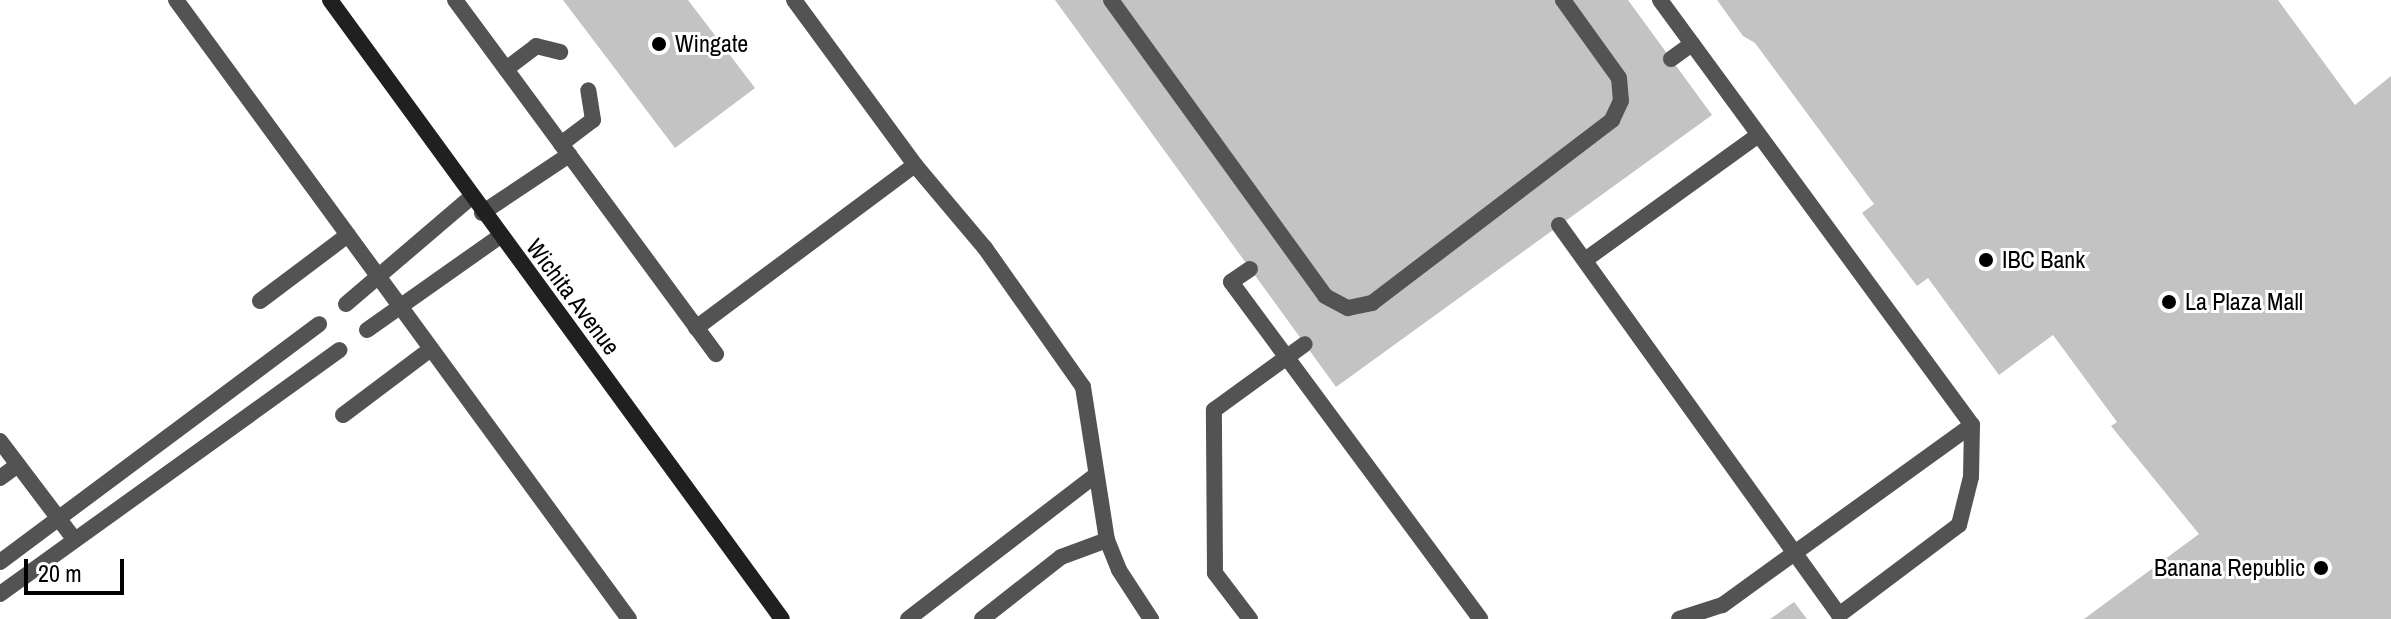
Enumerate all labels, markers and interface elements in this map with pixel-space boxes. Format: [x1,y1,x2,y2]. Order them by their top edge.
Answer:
place label: Wingate [675,30,748,58]
marker: Wingate [650,35,668,53]
street label: Wichita Avenue [520,233,626,361]
place label: IBC Bank [2002,246,2085,274]
marker: IBC Bank [1977,251,1995,269]
place label: La Plaza Mall [2185,288,2303,316]
marker: La Plaza Mall [2160,293,2178,311]
scale bar [28,543,128,593]
place label: Banana Republic [2154,554,2305,582]
text: 20 m [38,557,82,589]
marker: Banana Republic [2312,559,2330,577]

